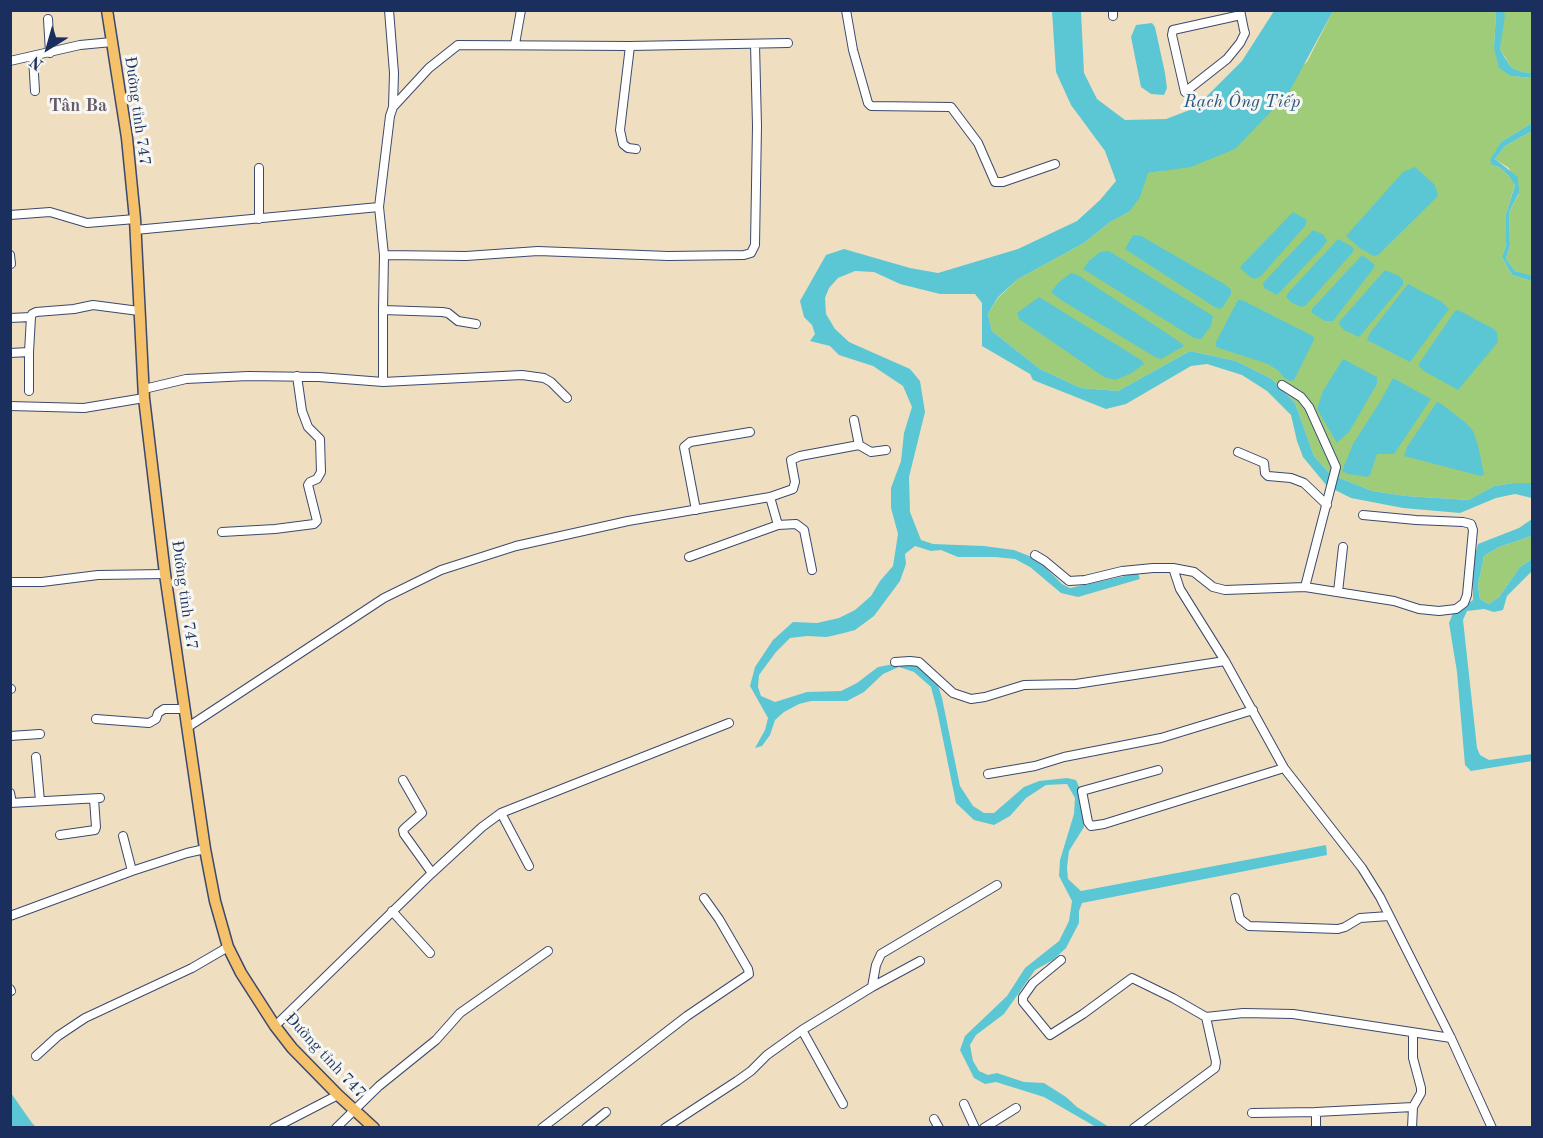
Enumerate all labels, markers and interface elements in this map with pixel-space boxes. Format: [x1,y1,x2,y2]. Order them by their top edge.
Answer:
north arrow [18,18,78,78]
text: N [27,52,47,72]
street label: Đường tỉnh 747 [120,55,154,167]
water label: Rạch Ông Tiếp [1184,91,1300,113]
district label: Tân Ba [49,95,107,117]
street label: Đường tỉnh 747 [167,539,201,651]
street label: Đường tỉnh 747 [280,1009,370,1103]

